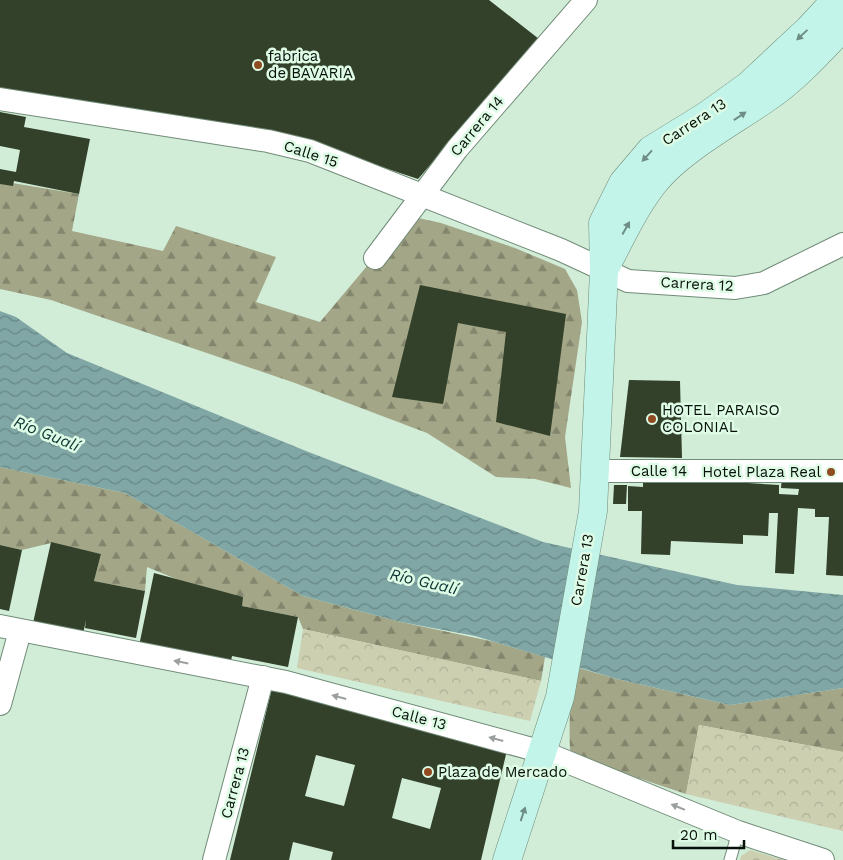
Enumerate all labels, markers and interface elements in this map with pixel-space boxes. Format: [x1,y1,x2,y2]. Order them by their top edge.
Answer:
one-way arrow [796,30,809,41]
place label: fabrica de BAVARIA [268,47,353,82]
marker: fabrica de BAVARIA [252,59,264,71]
street label: Carrera 14 [447,92,507,160]
street label: Carrera 13 [659,95,729,149]
one-way arrow [733,111,747,121]
street label: Calle 15 [282,137,340,171]
one-way arrow [641,149,652,162]
one-way arrow [622,221,631,234]
street label: Carrera 12 [660,273,734,295]
place label: HOTEL PARAISO COLONIAL [662,401,780,436]
water label: Río Gualí [11,412,84,456]
marker: HOTEL PARAISO COLONIAL [646,413,658,425]
street label: Calle 14 [631,462,687,480]
place label: Hotel Plaza Real [702,463,821,481]
marker: Hotel Plaza Real [825,466,837,478]
street label: Carrera 13 [567,533,597,607]
water label: Río Gualí [388,564,461,599]
one-way arrow [172,657,188,665]
one-way arrow [332,692,347,700]
street label: Calle 13 [390,702,448,734]
one-way arrow [489,735,504,743]
street label: Carrera 13 [217,745,253,821]
place label: Plaza de Mercado [438,763,567,781]
marker: Plaza de Mercado [422,766,434,778]
one-way arrow [671,803,685,811]
one-way arrow [519,806,527,821]
scale bar [673,818,744,850]
text: 20 m [680,826,718,844]

